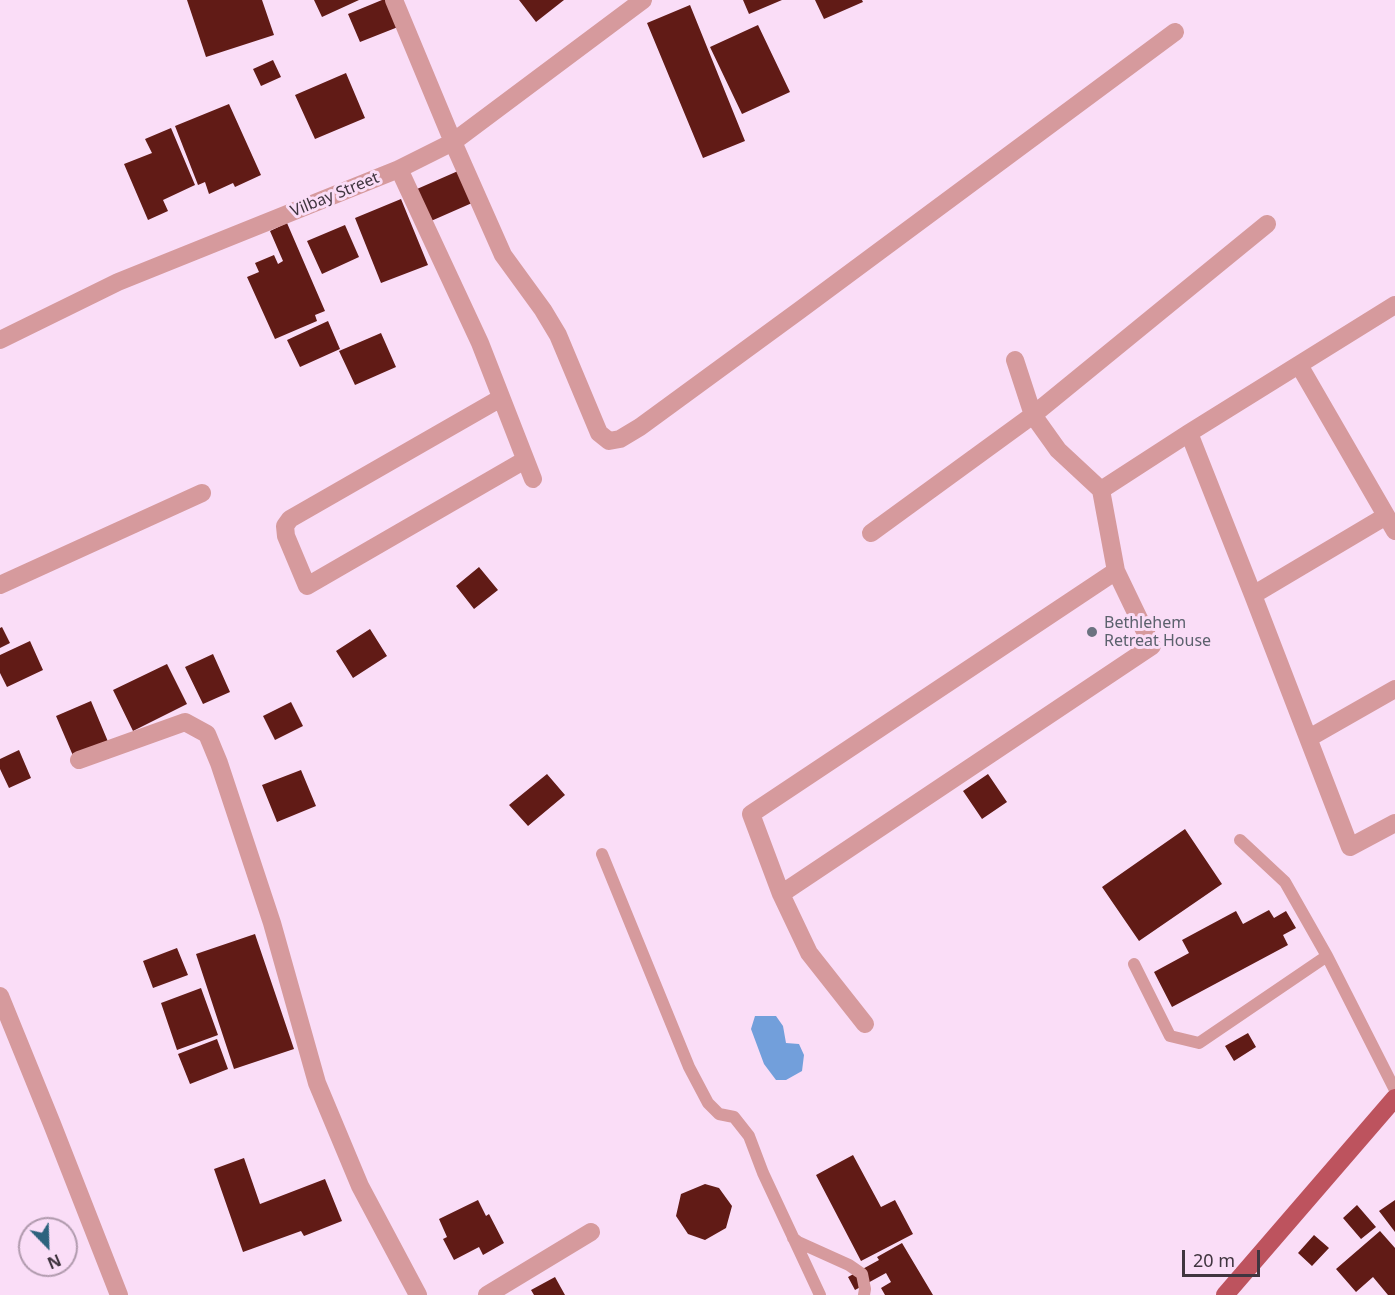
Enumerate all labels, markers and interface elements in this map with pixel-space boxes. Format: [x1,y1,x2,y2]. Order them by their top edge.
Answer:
street label: Vilbay Street [288,169,382,221]
place label: Bethlehem Retreat House [1104,613,1211,651]
marker: Bethlehem Retreat House [1085,625,1099,639]
north arrow [18,1217,78,1277]
scale bar [1185,1238,1263,1276]
text: 20 m [1193,1248,1235,1272]
text: N [44,1249,65,1274]

